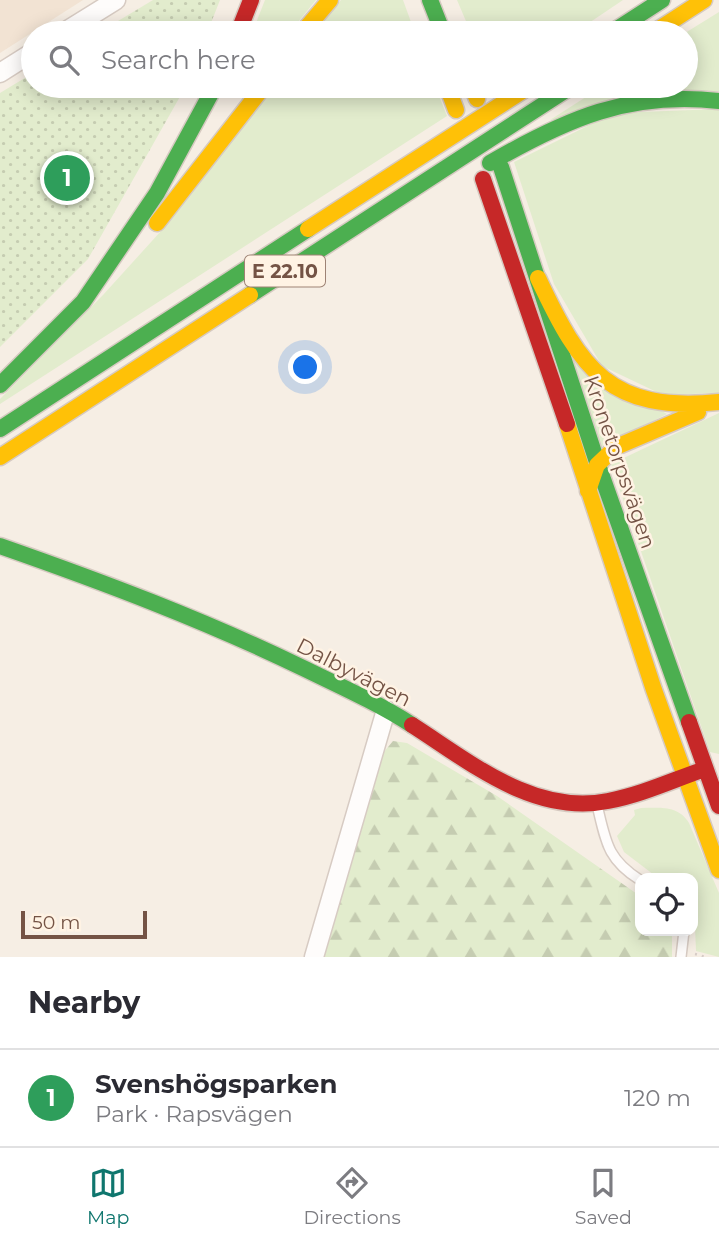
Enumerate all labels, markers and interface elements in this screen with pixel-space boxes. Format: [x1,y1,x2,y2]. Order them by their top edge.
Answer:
search box [21,21,698,98]
icon: search [45,41,83,79]
text: Search here [101,44,256,76]
pin: 1 [44,152,90,204]
road number: E 22.10 [245,256,325,286]
your location [288,350,322,384]
street label: Kronetorpsvägen [579,372,661,552]
street label: Dalbyvägen [293,632,415,712]
map controls [635,873,698,936]
button: locate [635,873,698,936]
scale bar [21,908,147,940]
text: 50 m [32,911,80,934]
text: Nearby [28,984,140,1021]
text: Svenshögsparken [95,1068,337,1100]
text: 1 [46,1084,56,1112]
text: 120 m [624,1084,691,1112]
text: Park · Rapsvägen [95,1100,293,1128]
tab: Map [87,1164,129,1229]
tab: Directions [303,1164,401,1229]
tab: Saved [575,1164,632,1229]

